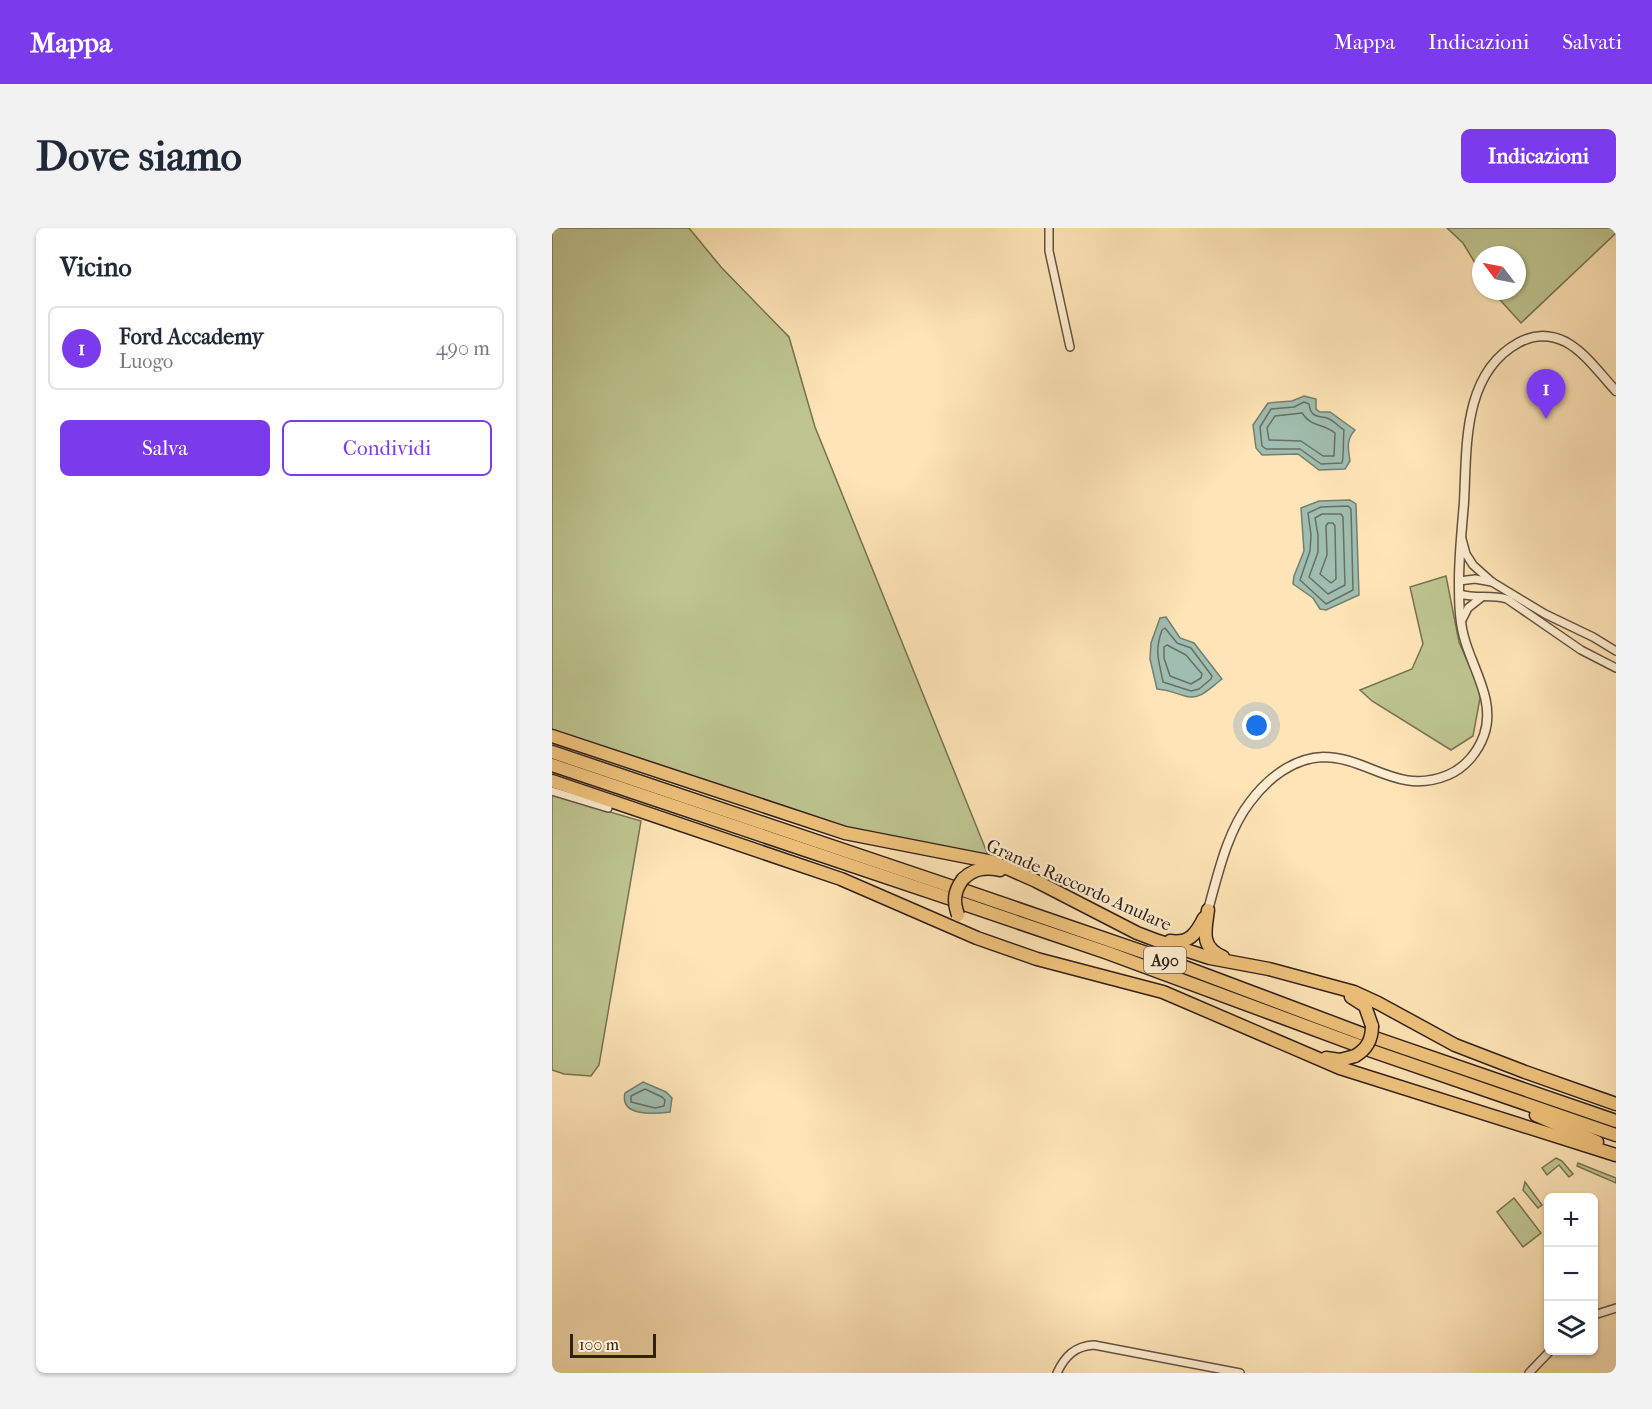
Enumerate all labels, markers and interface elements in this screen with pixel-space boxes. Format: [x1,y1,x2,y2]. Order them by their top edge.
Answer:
text: Mappa [30,26,112,59]
text: Mappa [1334,30,1395,54]
text: Indicazioni [1428,30,1529,54]
text: Salvati [1562,30,1622,54]
button: Indicazioni [1461,129,1616,183]
text: Dove siamo [36,132,242,181]
north arrow [1472,246,1526,300]
text: Vicino [60,252,132,283]
text: Ford Accademy [119,324,264,350]
text: 1 [78,337,85,360]
text: 490 m [436,337,490,360]
text: Luogo [119,350,173,373]
pin: 1 [1526,370,1566,419]
button: Salva [60,420,270,476]
button: Condividi [282,420,492,476]
your location [1242,711,1271,740]
street label: Grande Raccordo Anulare [983,835,1175,936]
road number: A90 [1144,947,1186,973]
map controls [1544,1193,1598,1355]
button: + [1544,1193,1598,1247]
button: − [1544,1247,1598,1301]
button: layers [1544,1301,1598,1355]
scale bar [570,1331,656,1358]
text: 100 m [579,1335,619,1354]

